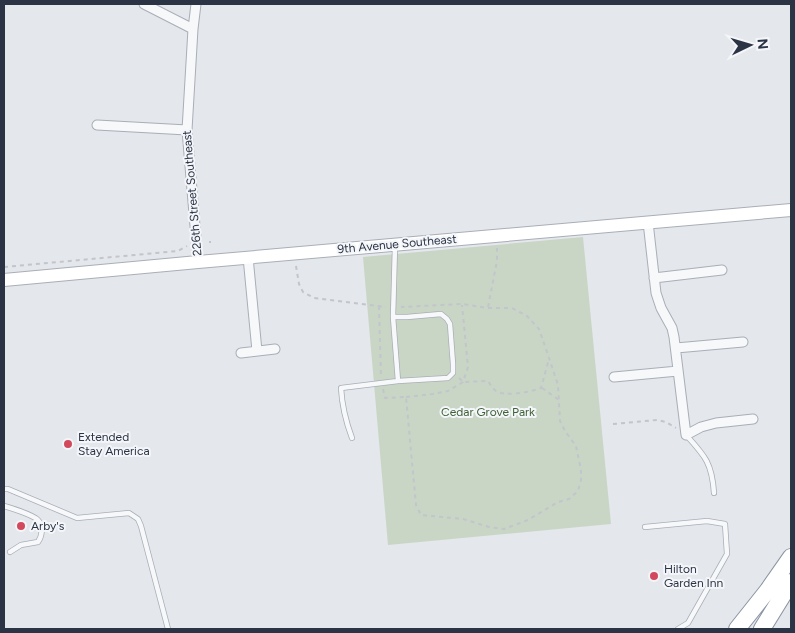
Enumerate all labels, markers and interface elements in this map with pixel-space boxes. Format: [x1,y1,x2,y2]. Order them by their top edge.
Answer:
north arrow [725,20,775,70]
text: N [754,38,771,50]
street label: 226th Street Southeast [179,129,204,256]
street label: 9th Avenue Southeast [337,232,458,256]
park label: Cedar Grove Park [441,405,535,419]
place label: Extended Stay America [78,430,150,458]
marker: Extended Stay America [62,438,74,450]
place label: Arby's [31,519,65,533]
marker: Arby's [15,520,27,532]
place label: Hilton Garden Inn [664,562,723,590]
marker: Hilton Garden Inn [648,570,660,582]

